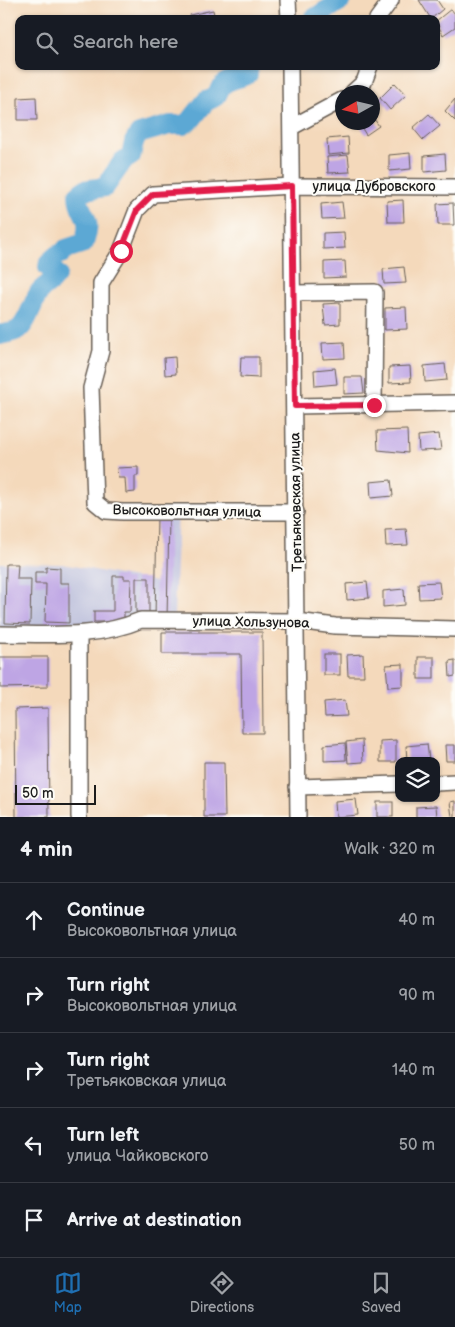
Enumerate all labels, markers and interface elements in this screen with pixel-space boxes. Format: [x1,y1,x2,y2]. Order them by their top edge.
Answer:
search box [15,15,440,70]
icon: search [33,29,61,57]
text: Search here [73,31,178,54]
north arrow [335,85,380,130]
street label: улица Дубровского [313,178,435,195]
route start [110,240,133,263]
route end [363,394,386,417]
street label: Третьяковская улица [286,431,306,572]
street label: Высоковольтная улица [112,501,262,521]
street label: улица Хользунова [192,612,310,632]
map controls [395,757,440,802]
button: layers [395,757,440,802]
scale bar [15,782,96,805]
text: 50 m [22,785,54,802]
text: 4 min [20,837,73,862]
text: Walk · 320 m [344,840,435,859]
text: Continue [67,899,145,922]
icon: ahead [20,906,48,934]
text: 40 m [398,911,435,930]
text: Высоковольтная улица [67,922,237,941]
text: Turn right [67,974,150,997]
icon: right [20,981,48,1009]
text: 90 m [399,986,435,1005]
text: Высоковольтная улица [67,997,237,1016]
text: Turn right [67,1049,150,1072]
icon: right [20,1056,48,1084]
text: 140 m [392,1061,435,1080]
text: Третьяковская улица [67,1072,226,1091]
text: Turn left [67,1124,139,1147]
icon: left [20,1131,48,1159]
text: 50 m [399,1136,435,1155]
text: улица Чайковского [67,1147,208,1166]
icon: arrive [20,1206,48,1234]
text: Arrive at destination [67,1209,242,1232]
tab: Map [54,1269,82,1316]
tab: Directions [190,1269,254,1316]
tab: Saved [362,1269,401,1316]

